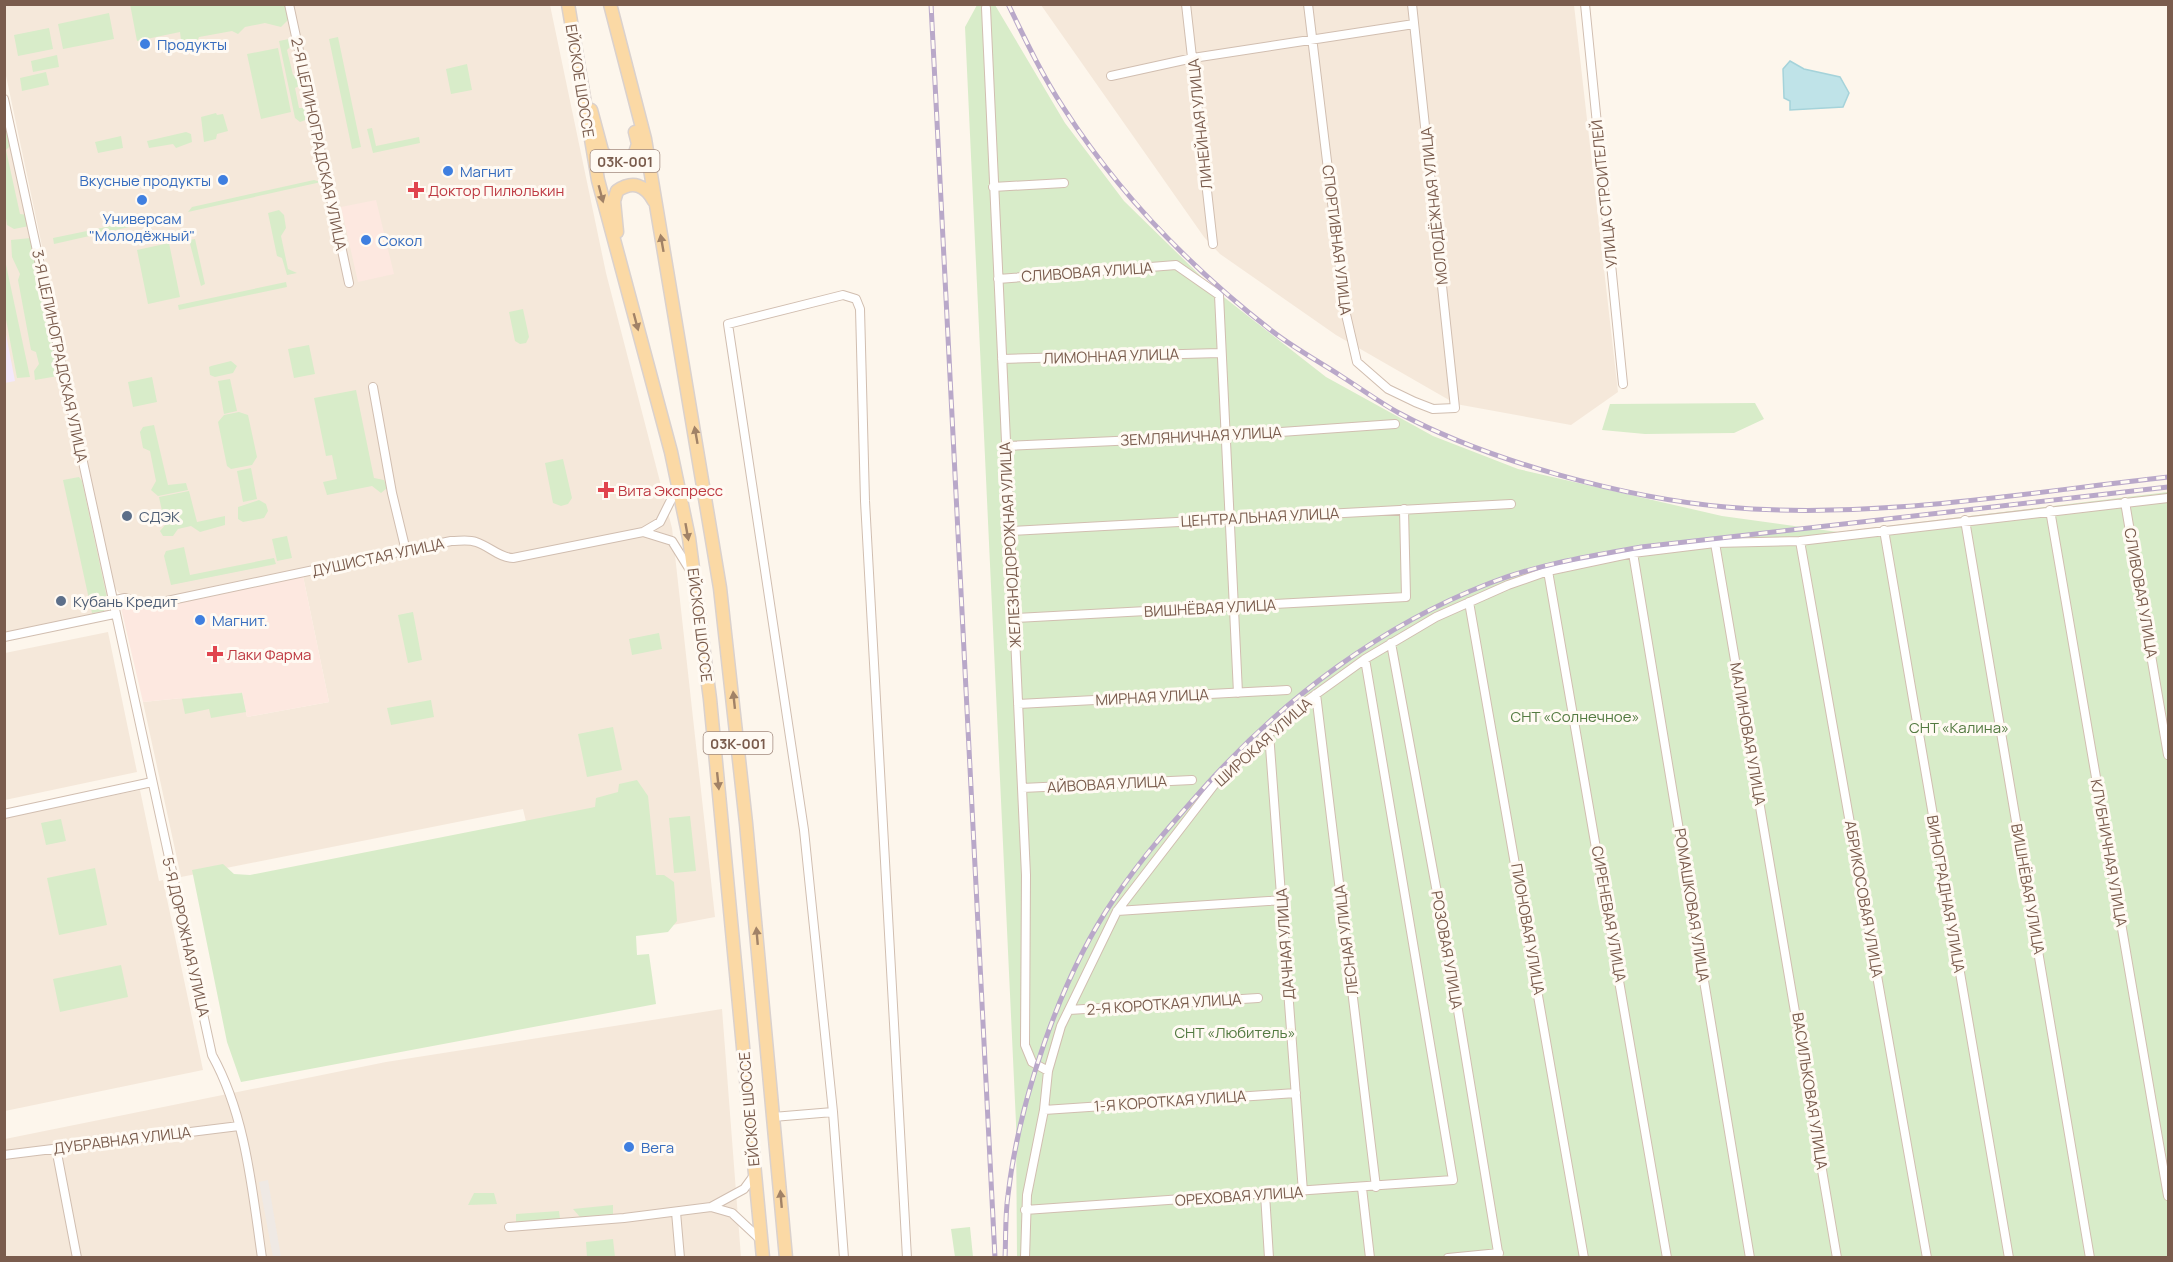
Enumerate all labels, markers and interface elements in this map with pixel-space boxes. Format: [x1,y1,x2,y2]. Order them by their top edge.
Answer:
street label: ЕЙСКОЕ ШОССЕ [561,23,599,139]
place label: Продукты [157,34,227,55]
street label: 2-Я ЦЕЛИНОГРАДСКАЯ УЛИЦА [286,36,352,253]
marker: Продукты [138,37,152,51]
street label: ЛИНЕЙНАЯ УЛИЦА [1183,57,1217,190]
street label: УЛИЦА СТРОИТЕЛЕЙ [1586,119,1622,269]
street label: МОЛОДЁЖНАЯ УЛИЦА [1415,125,1453,286]
road number: 03К-001 [590,150,660,172]
place label: Магнит [460,161,513,182]
marker: Магнит [441,164,455,178]
street label: СПОРТИВНАЯ УЛИЦА [1317,164,1357,317]
place label: Вкусные продукты [80,170,211,191]
marker: Вкусные продукты [216,173,230,187]
place label: Доктор Пилюлькин [428,180,564,201]
marker: Доктор Пилюлькин [409,183,423,197]
one-way arrow [597,185,606,203]
marker: Универсам "Молодёжный" [135,193,149,207]
place label: Универсам "Молодёжный" [89,208,195,246]
place label: Сокол [378,230,422,251]
marker: Сокол [359,233,373,247]
one-way arrow [657,233,666,252]
street label: 3-Я ЦЕЛИНОГРАДСКАЯ УЛИЦА [27,248,93,465]
street label: СЛИВОВАЯ УЛИЦА [1021,257,1154,287]
one-way arrow [632,313,641,331]
street label: ЛИМОННАЯ УЛИЦА [1043,343,1180,369]
street label: ЗЕМЛЯНИЧНАЯ УЛИЦА [1120,421,1283,451]
one-way arrow [691,425,700,444]
street label: ЖЕЛЕЗНОДОРОЖНАЯ УЛИЦА [994,441,1026,649]
place label: Вита Экспресс [618,480,723,501]
marker: Вита Экспресс [599,483,613,497]
street label: ЦЕНТРАЛЬНАЯ УЛИЦА [1180,502,1340,532]
place label: СДЭК [139,506,180,527]
marker: СДЭК [120,509,134,523]
one-way arrow [683,522,692,541]
street label: СЛИВОВАЯ УЛИЦА [2119,526,2163,660]
street label: ДУШИСТАЯ УЛИЦА [310,533,447,581]
street label: ЕЙСКОЕ ШОССЕ [683,567,717,683]
place label: Кубань Кредит [73,591,178,612]
marker: Кубань Кредит [54,594,68,608]
street label: ВИШНЁВАЯ УЛИЦА [1143,594,1277,622]
place label: Магнит. [212,610,268,631]
marker: Магнит. [193,613,207,627]
place label: Лаки Фарма [227,644,311,665]
marker: Лаки Фарма [208,647,222,661]
street label: МАЛИНОВАЯ УЛИЦА [1725,661,1771,808]
street label: МИРНАЯ УЛИЦА [1095,684,1210,710]
one-way arrow [729,691,739,710]
street label: ШИРОКАЯ УЛИЦА [1210,692,1316,791]
park label: СНТ «Солнечное» [1510,706,1640,727]
park label: СНТ «Калина» [1909,717,2009,738]
road number: 03К-001 [704,732,772,754]
street label: АЙВОВАЯ УЛИЦА [1046,770,1168,798]
one-way arrow [713,772,723,791]
street label: КЛУБНИЧНАЯ УЛИЦА [2086,778,2132,929]
street label: ВИНОГРАДНАЯ УЛИЦА [1922,813,1970,975]
street label: АБРИКОСОВАЯ УЛИЦА [1840,819,1888,980]
street label: ВИШНЁВАЯ УЛИЦА [2006,822,2050,956]
street label: РОМАШКОВАЯ УЛИЦА [1669,827,1715,984]
street label: СИРЕНЕВАЯ УЛИЦА [1587,844,1631,984]
street label: 5-Я ДОРОЖНАЯ УЛИЦА [157,855,215,1019]
street label: ПИОНОВАЯ УЛИЦА [1506,862,1550,997]
street label: ЛЕСНАЯ УЛИЦА [1329,883,1363,996]
street label: ДАЧНАЯ УЛИЦА [1271,887,1299,1000]
street label: РОЗОВАЯ УЛИЦА [1426,889,1468,1011]
one-way arrow [752,927,762,946]
street label: 2-Я КОРОТКАЯ УЛИЦА [1086,988,1243,1020]
street label: ВАСИЛЬКОВАЯ УЛИЦА [1787,1011,1833,1172]
park label: СНТ «Любитель» [1174,1022,1296,1043]
street label: ЕЙСКОЕ ШОССЕ [734,1051,764,1167]
street label: 1-Я КОРОТКАЯ УЛИЦА [1093,1085,1247,1117]
street label: ДУБРАВНАЯ УЛИЦА [52,1121,192,1159]
place label: Вега [641,1137,674,1158]
marker: Вега [622,1140,636,1154]
street label: ОРЕХОВАЯ УЛИЦА [1174,1181,1304,1211]
one-way arrow [776,1190,786,1209]

